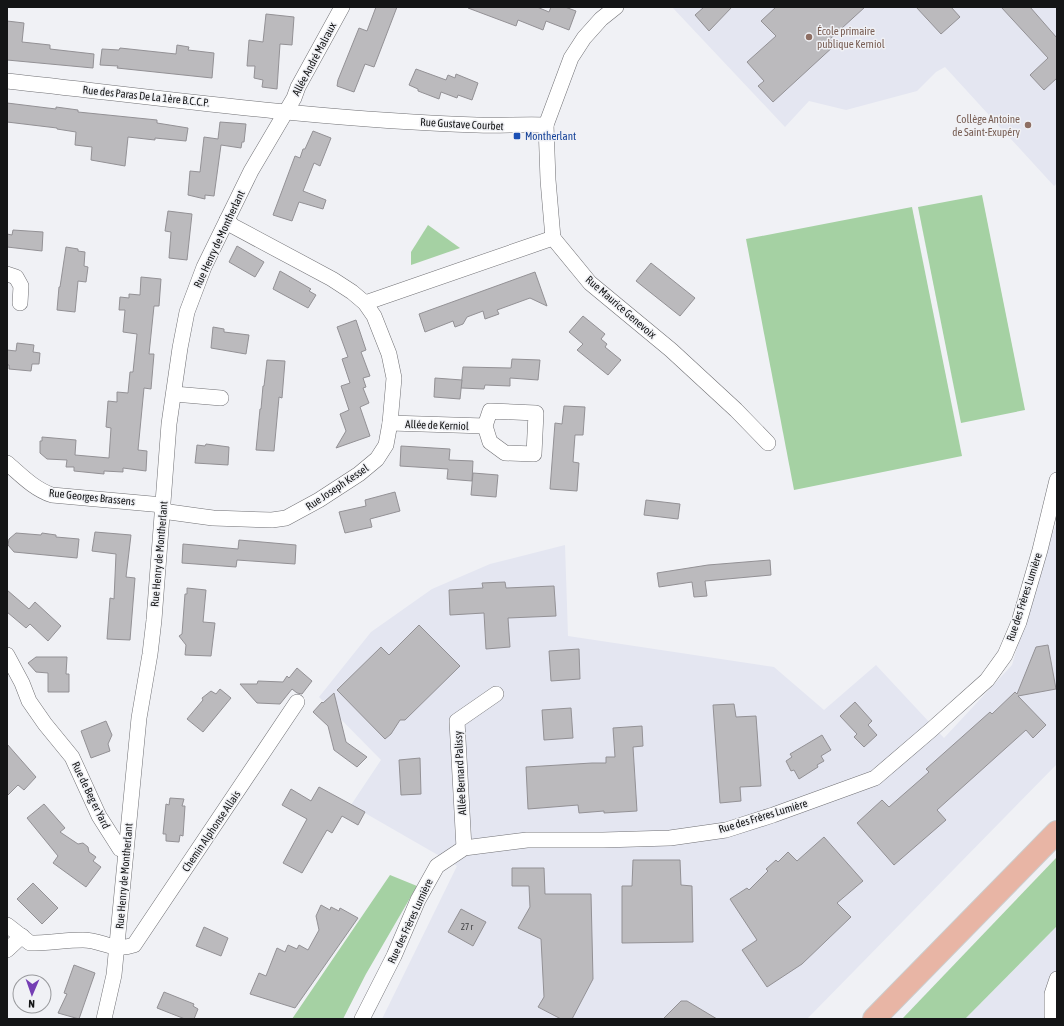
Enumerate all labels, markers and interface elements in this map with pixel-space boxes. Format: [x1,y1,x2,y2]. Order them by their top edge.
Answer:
street label: Allée André Malraux [290,20,339,98]
place label: École primaire publique Kerniol [817,25,885,50]
marker: École primaire publique Kerniol [804,32,814,42]
street label: Rue des Paras De La 1ère B.C.C.P. [82,83,210,109]
place label: Collège Antoine de Saint-Exupéry [952,113,1020,138]
street label: Rue Gustave Courbet [420,116,504,132]
marker: Collège Antoine de Saint-Exupéry [1023,120,1033,130]
place label: Montherlant [525,130,576,142]
marker: Montherlant [512,131,522,141]
street label: Rue Henry de Montherlant [191,188,247,290]
street label: Rue Maurice Genevoix [583,273,659,341]
street label: Allée de Kerniol [405,418,469,432]
street label: Rue Joseph Kessel [303,462,371,512]
street label: Rue Georges Brassens [48,487,136,507]
street label: Rue Henry de Montherlant [148,501,170,607]
street label: Rue des Frères Lumière [1004,551,1044,643]
street label: Allée Bernard Palissy [452,730,468,815]
street label: Rue de Beg er Yard [70,760,112,830]
street label: Chemin Alphonse Allais [179,788,243,874]
street label: Rue des Frères Lumière [717,797,809,835]
street label: Rue Henry de Montherlant [113,823,135,929]
street label: Rue des Frères Lumière [385,877,435,965]
house number: 27 r [461,922,474,932]
north arrow [12,974,52,1014]
text: N [28,998,35,1010]

